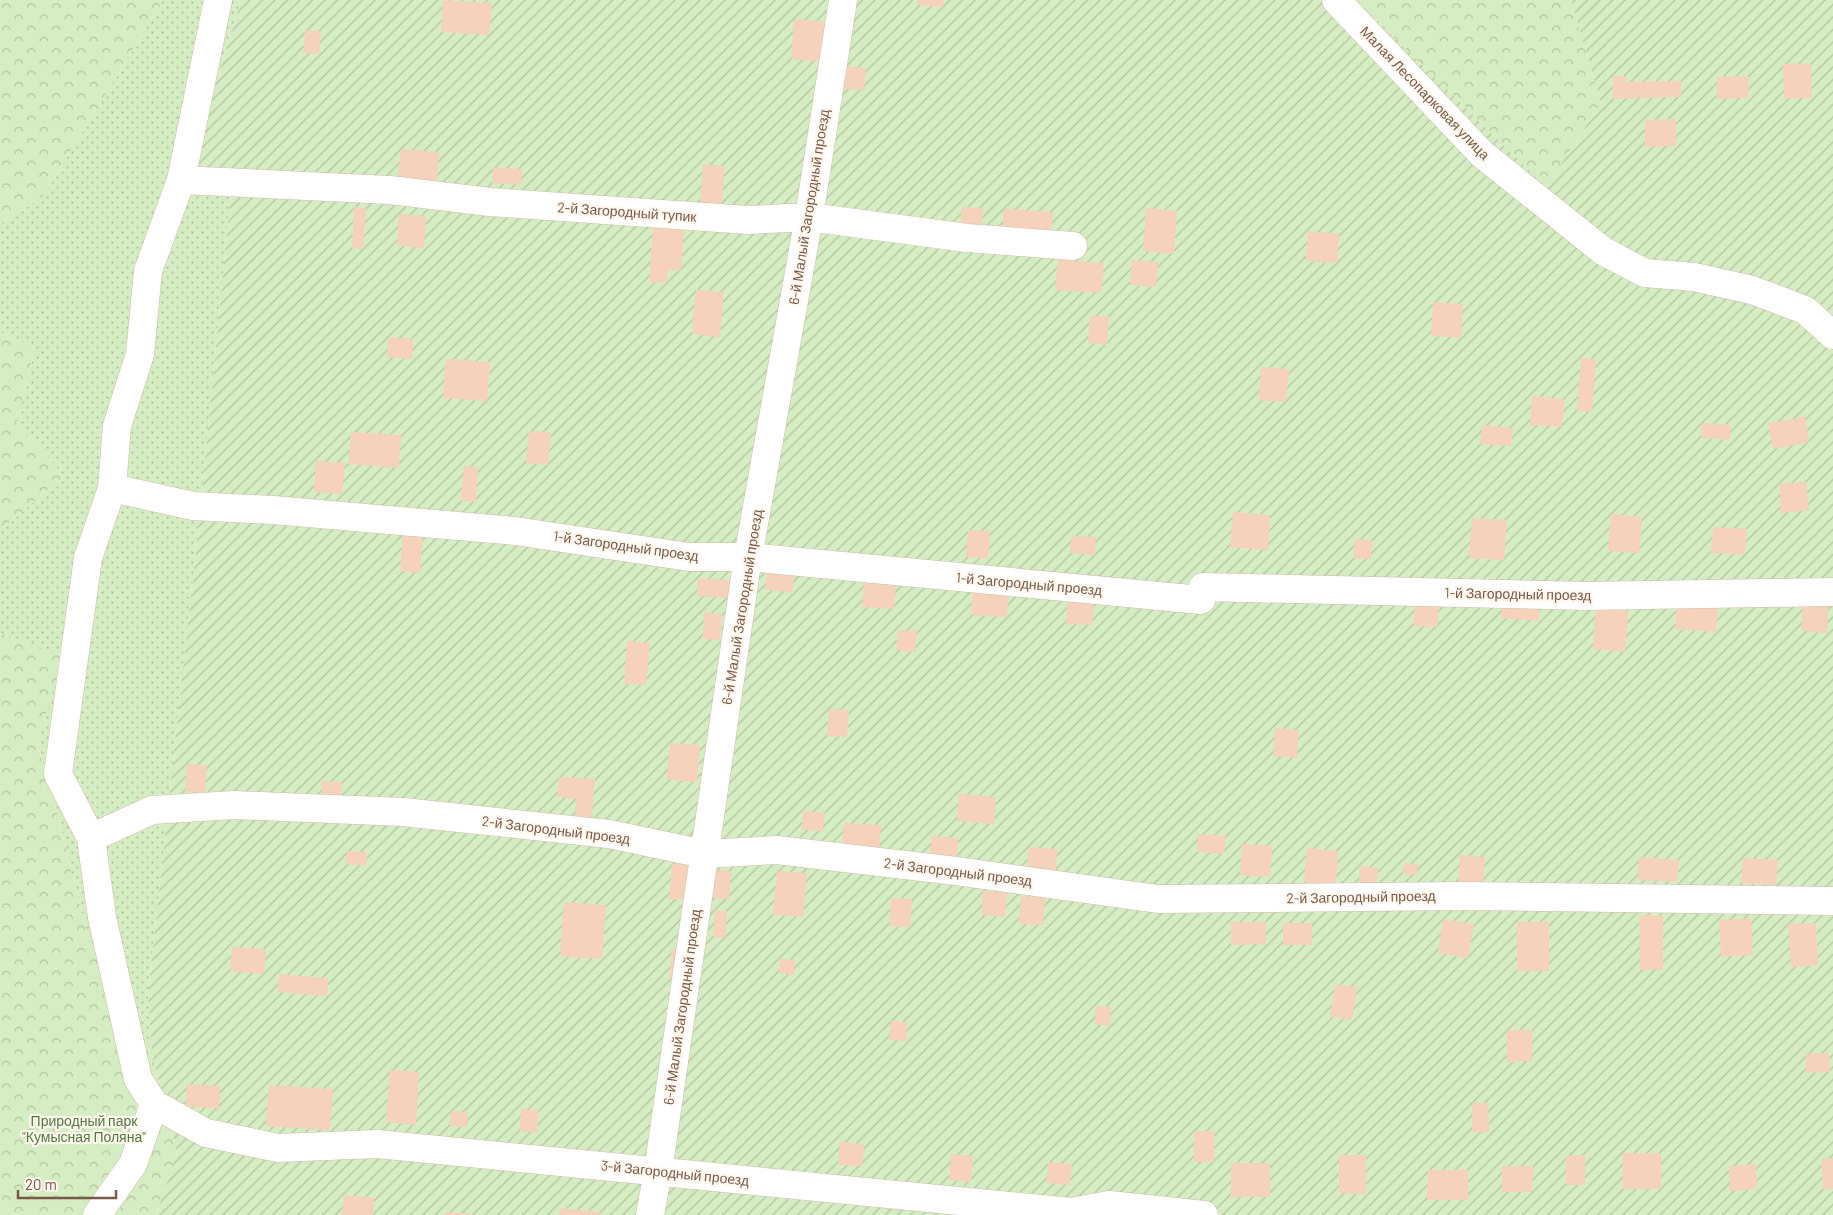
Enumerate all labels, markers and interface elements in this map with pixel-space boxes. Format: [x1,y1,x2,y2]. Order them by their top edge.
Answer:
street label: Малая Лесопарковая улица [1357,22,1494,163]
street label: 6-й Малый Загородный проезд [785,108,832,306]
street label: 2-й Загородный тупик [557,198,698,225]
street label: 6-й Малый Загородный проезд [718,508,765,706]
street label: 1-й Загородный проезд [552,527,700,564]
street label: 1-й Загородный проезд [955,569,1103,598]
street label: 1-й Загородный проезд [1445,584,1591,603]
street label: 2-й Загородный проезд [481,812,631,847]
street label: 2-й Загородный проезд [883,854,1033,889]
street label: 2-й Загородный проезд [1286,887,1436,906]
street label: 6-й Малый Загородный проезд [659,908,704,1106]
park label: Природный парк "Кумысная Поляна" [22,1112,146,1145]
street label: 3-й Загородный проезд [600,1156,750,1189]
scale bar [18,1168,115,1200]
text: 20 m [25,1175,57,1193]

